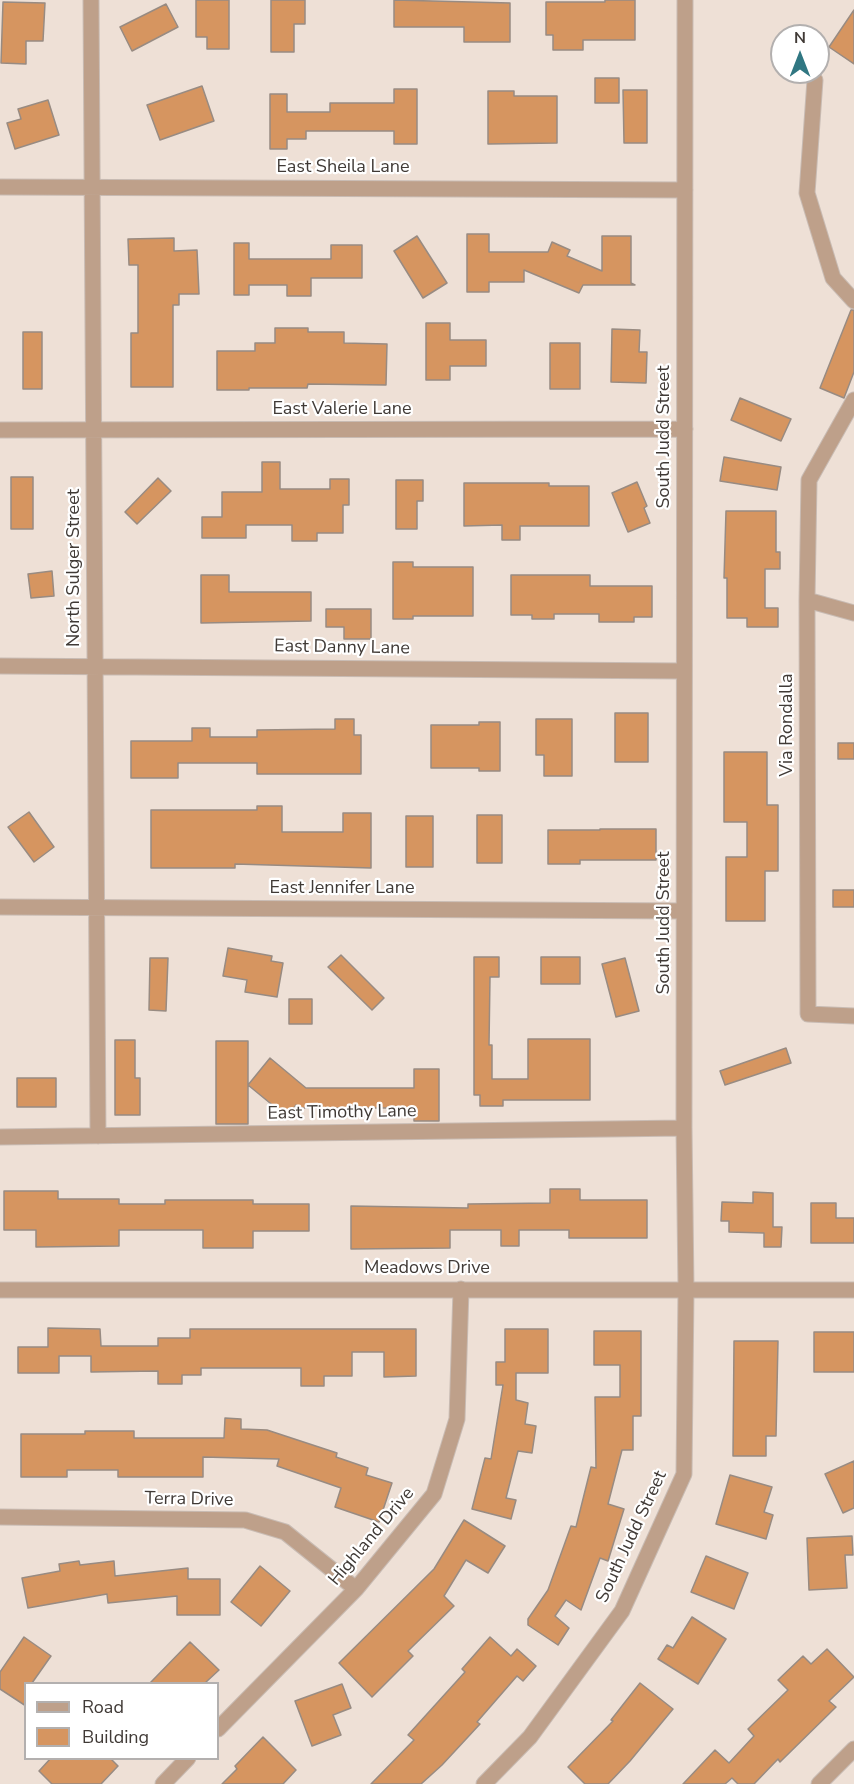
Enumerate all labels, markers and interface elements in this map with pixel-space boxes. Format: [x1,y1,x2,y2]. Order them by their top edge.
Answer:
north arrow [770,24,830,84]
text: N [794,27,806,49]
street label: East Sheila Lane [276,157,410,179]
street label: South Judd Street [654,366,676,508]
street label: East Valerie Lane [272,399,412,421]
street label: North Sulger Street [64,489,86,647]
street label: East Danny Lane [274,636,410,660]
street label: Via Rondalla [777,673,799,777]
street label: South Judd Street [654,852,676,994]
street label: East Jennifer Lane [270,878,414,900]
street label: East Timothy Lane [267,1101,417,1125]
street label: Meadows Drive [364,1258,490,1280]
street label: South Judd Street [592,1468,672,1606]
street label: Highland Drive [325,1484,419,1590]
street label: Terra Drive [144,1488,234,1512]
legend [24,1682,219,1760]
text: Road [82,1695,124,1719]
text: Building [82,1725,149,1749]

